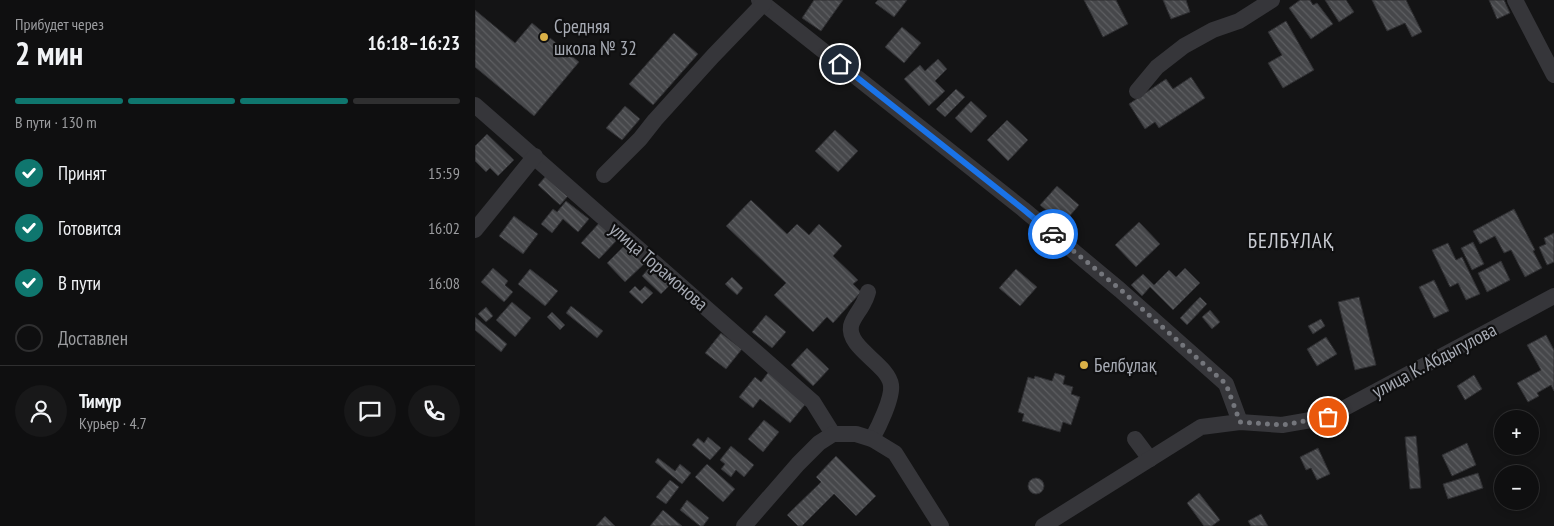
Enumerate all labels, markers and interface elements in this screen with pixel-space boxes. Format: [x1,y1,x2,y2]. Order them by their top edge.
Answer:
text: Прибудет через [15,14,104,34]
place label: Средняя школа № 32 [554,14,637,60]
text: 16:18–16:23 [367,31,460,55]
marker: Средняя школа № 32 [538,31,550,43]
text: 2 мин [15,32,83,74]
pin [819,43,861,85]
icon: home [826,50,854,78]
text: В пути · 130 m [15,112,97,132]
icon: check [15,159,43,187]
text: Принят [58,161,106,185]
text: 15:59 [428,163,460,183]
courier [1028,209,1078,259]
icon: check [15,214,43,242]
text: Готовится [58,216,121,240]
street label: улица Торамонова [605,217,713,315]
text: 16:02 [428,218,460,238]
icon: car [1039,220,1067,248]
district label: БЕЛБҰЛАҚ [1248,227,1334,254]
icon: check [15,269,43,297]
text: В пути [58,271,101,295]
text: 16:08 [428,273,460,293]
street label: улица К. Абдыгулова [1368,317,1500,403]
text: Доставлен [58,326,128,350]
place label: Белбұлақ [1094,353,1157,377]
marker: Белбұлақ [1078,359,1090,371]
button: person [15,385,67,437]
button: chat [344,385,396,437]
button: phone [408,385,460,437]
text: Тимур [79,389,121,413]
pin [1307,396,1349,438]
icon: bag [1314,403,1342,431]
map controls [1494,410,1539,510]
button: + [1494,410,1539,455]
text: Курьер · 4.7 [79,413,147,433]
button: − [1494,465,1539,510]

